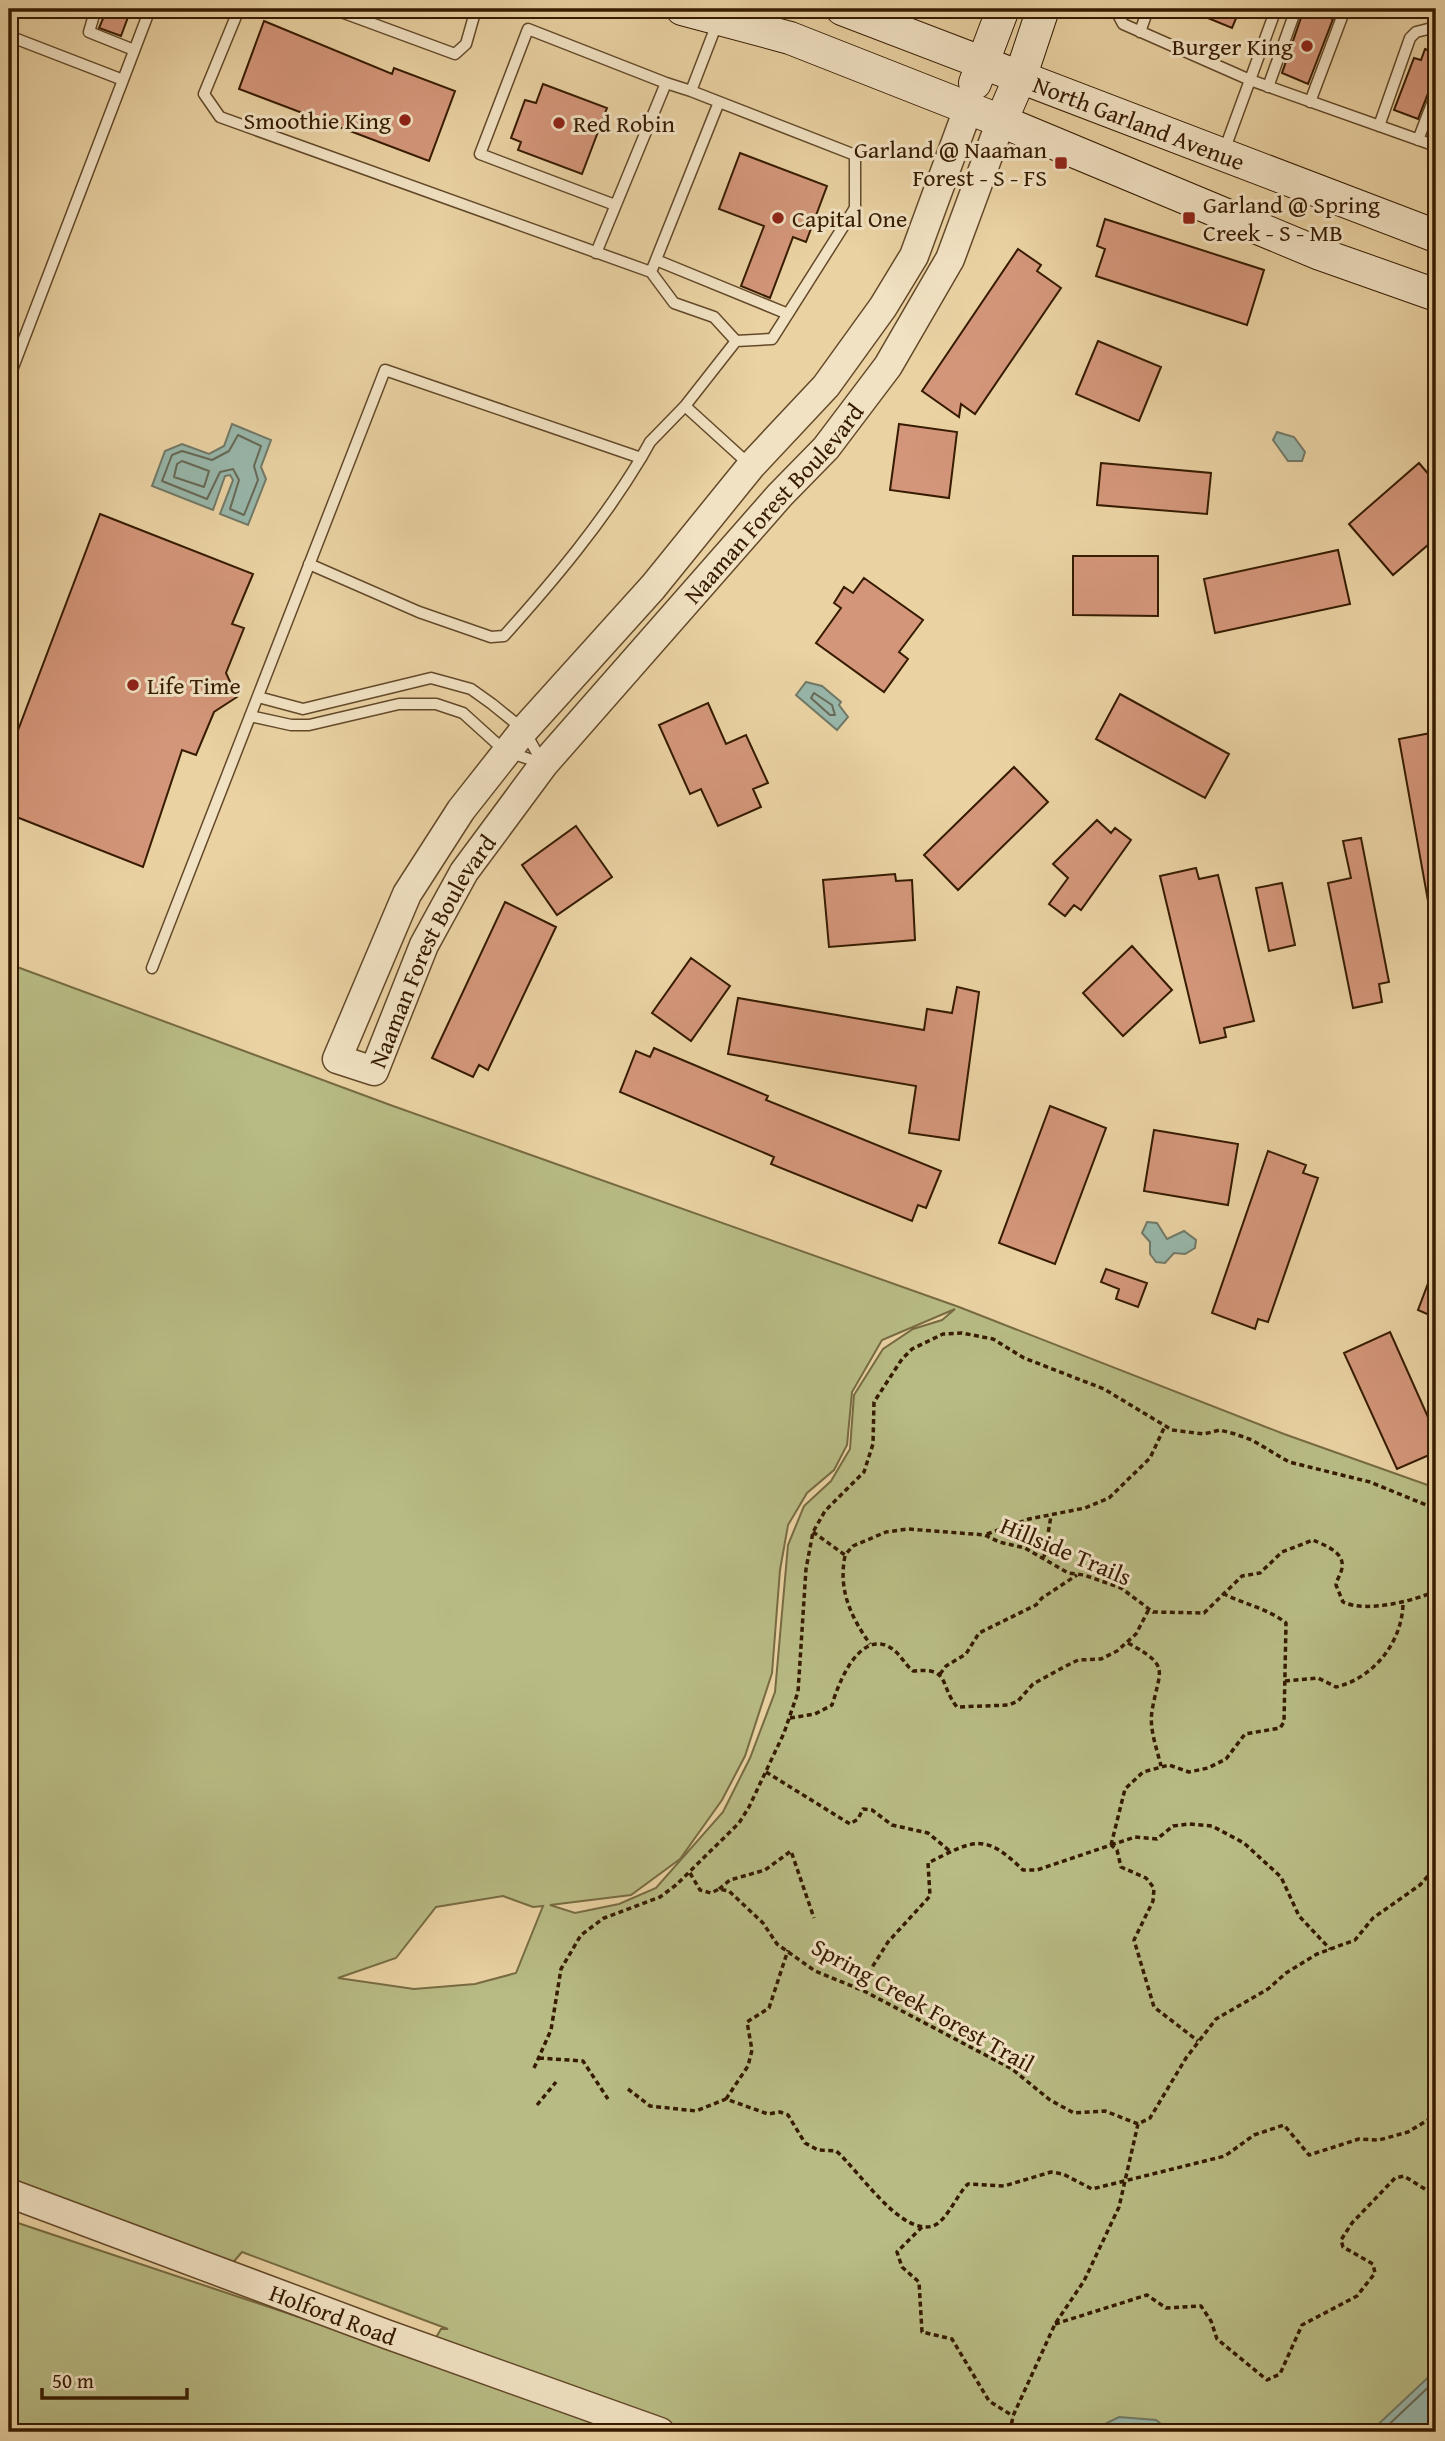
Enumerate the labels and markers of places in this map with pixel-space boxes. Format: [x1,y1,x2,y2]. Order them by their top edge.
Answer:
place label: Burger King [1172,29,1293,64]
marker: Burger King [1299,38,1315,54]
place label: Smoothie King [244,103,391,138]
place label: Red Robin [573,106,675,141]
marker: Smoothie King [397,112,413,128]
marker: Red Robin [551,115,567,131]
place label: Garland @ Naaman Forest - S - FS [854,132,1048,195]
marker: Garland @ Naaman Forest - S - FS [1053,155,1069,171]
place label: Garland @ Spring Creek - S - MB [1203,187,1380,250]
place label: Capital One [792,201,907,236]
marker: Capital One [770,210,786,226]
marker: Garland @ Spring Creek - S - MB [1181,210,1197,226]
place label: Life Time [147,668,241,703]
marker: Life Time [125,677,141,693]

